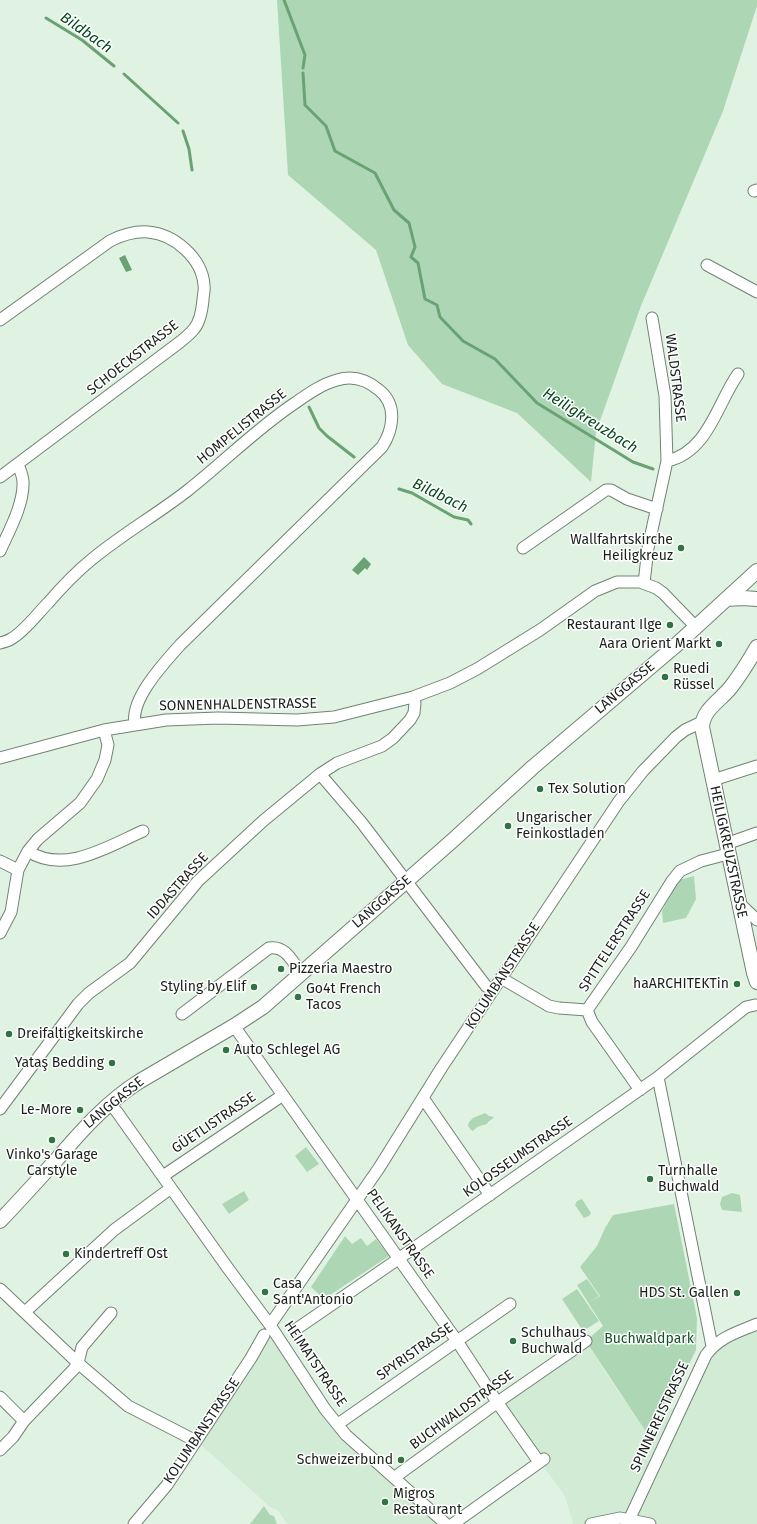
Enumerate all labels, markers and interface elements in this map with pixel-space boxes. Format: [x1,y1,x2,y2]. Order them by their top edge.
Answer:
water label: Bildbach [57,9,115,57]
street label: SCHOECKSTRASSE [84,317,182,399]
street label: WALDSTRASSE [661,333,689,423]
water label: Heiligkreuzbach [539,385,641,457]
street label: HOMPELISTRASSE [194,386,290,468]
water label: Bildbach [409,475,471,517]
place label: Wallfahrtskirche Heiligkreuz [570,532,673,564]
marker: Wallfahrtskirche Heiligkreuz [676,543,686,553]
place label: Restaurant Ilge [566,617,662,633]
marker: Restaurant Ilge [665,620,675,630]
place label: Aara Orient Markt [599,636,711,652]
marker: Aara Orient Markt [714,639,724,649]
street label: LANGGASSE [592,658,658,718]
place label: Ruedi Rüssel [673,661,714,694]
marker: Ruedi Rüssel [660,672,670,682]
street label: SONNENHALDENSTRASSE [159,695,317,715]
place label: Tex Solution [548,781,626,797]
marker: Tex Solution [535,784,545,794]
street label: HEILIGKREUZSTRASSE [706,784,750,920]
place label: Ungarischer Feinkostladen [516,810,605,842]
marker: Ungarischer Feinkostladen [503,821,513,831]
street label: IDDASTRASSE [144,849,212,923]
street label: LANGGASSE [349,872,415,932]
street label: SPITTELERSTRASSE [576,887,654,995]
street label: KOLUMBANSTRASSE [462,919,544,1033]
place label: Pizzeria Maestro [289,961,392,977]
marker: Pizzeria Maestro [276,964,286,974]
place label: haARCHITEKTin [633,976,729,992]
place label: Styling by Elif [160,979,246,995]
marker: haARCHITEKTin [732,979,742,989]
place label: Go4t French Tacos [306,981,381,1014]
marker: Styling by Elif [249,982,259,992]
marker: Go4t French Tacos [293,992,303,1002]
place label: Dreifaltigkeitskirche [17,1026,144,1042]
marker: Dreifaltigkeitskirche [4,1029,14,1039]
place label: Auto Schlegel AG [234,1042,340,1058]
marker: Auto Schlegel AG [221,1045,231,1055]
place label: Yataş Bedding [15,1055,104,1071]
marker: Yataş Bedding [107,1058,117,1068]
street label: LANGGASSE [80,1074,148,1132]
street label: GÜETLISTRASSE [169,1089,259,1157]
place label: Le-More [20,1102,72,1118]
marker: Le-More [75,1105,85,1115]
street label: KOLOSSEUMSTRASSE [460,1113,576,1201]
marker: Vinko's Garage Carstyle [47,1135,57,1145]
place label: Vinko's Garage Carstyle [6,1147,98,1180]
place label: Turnhalle Buchwald [658,1163,719,1196]
marker: Turnhalle Buchwald [645,1174,655,1184]
street label: PELIKANSTRASSE [363,1186,437,1282]
place label: Kindertreff Ost [74,1246,168,1262]
marker: Kindertreff Ost [61,1249,71,1259]
place label: Casa Sant'Antonio [273,1276,354,1308]
place label: HDS St. Gallen [639,1285,729,1301]
marker: Casa Sant'Antonio [260,1287,270,1297]
marker: HDS St. Gallen [732,1288,742,1298]
street label: HEIMATSTRASSE [280,1318,350,1410]
street label: SPYRISTRASSE [374,1320,456,1384]
place label: Schulhaus Buchwald [521,1325,586,1358]
park label: Buchwaldpark [604,1331,694,1347]
marker: Schulhaus Buchwald [508,1336,518,1346]
street label: SPINNEREISTRASSE [627,1359,693,1475]
street label: BUCHWALDSTRASSE [407,1367,517,1453]
street label: KOLUMBANSTRASSE [160,1375,244,1487]
place label: Schweizerbund [297,1452,393,1468]
marker: Schweizerbund [396,1455,406,1465]
place label: Migros Restaurant [393,1486,462,1518]
marker: Migros Restaurant [380,1497,390,1507]

